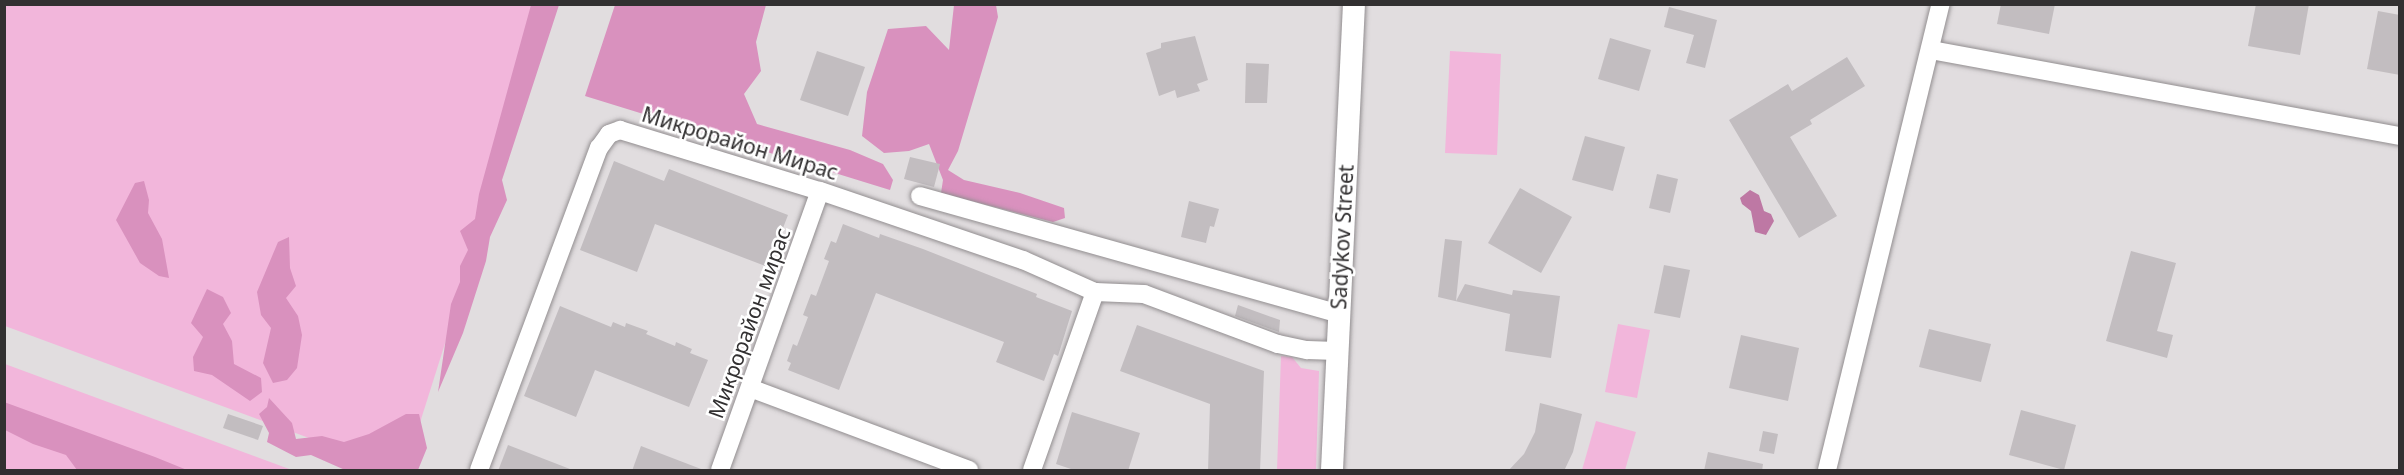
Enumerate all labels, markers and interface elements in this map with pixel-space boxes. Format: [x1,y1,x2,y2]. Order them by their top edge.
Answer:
street label: Микрорайон Мирас [639,101,841,185]
street label: Sadykov Street [1326,164,1358,310]
street label: Микрорайон мирас [703,224,795,422]

